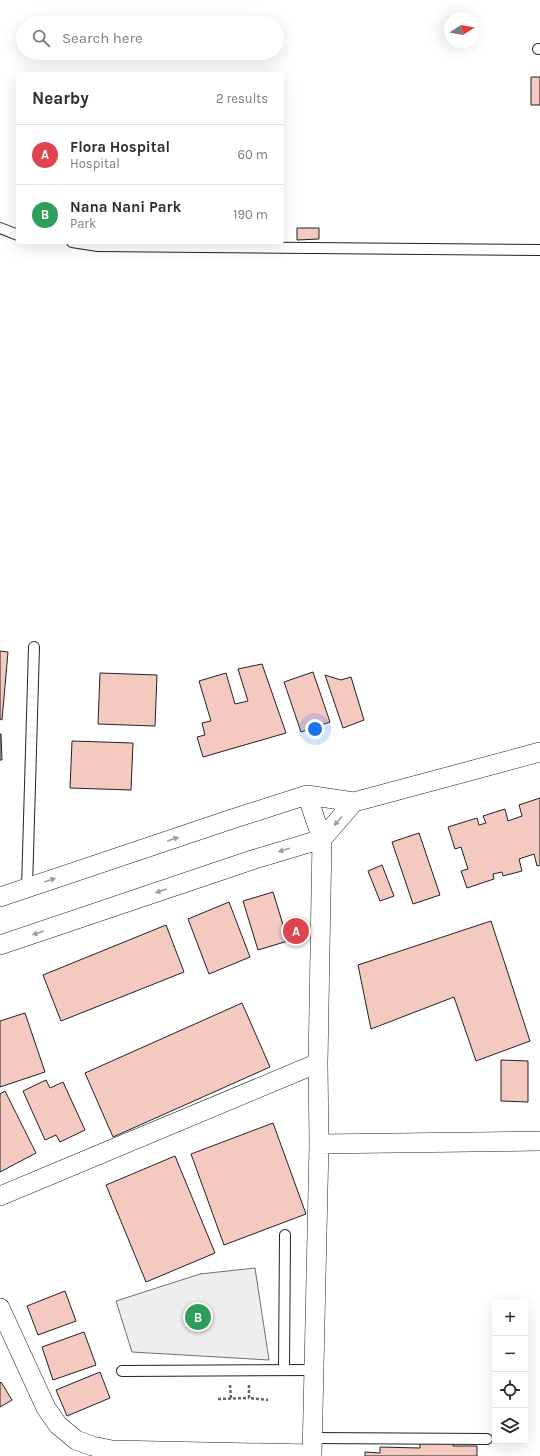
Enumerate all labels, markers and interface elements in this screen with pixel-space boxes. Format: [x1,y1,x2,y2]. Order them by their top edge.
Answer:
north arrow [444,12,480,48]
search box [16,16,284,60]
icon: search [30,27,52,49]
text: Search here [62,29,143,47]
text: Nearby [32,88,89,108]
text: 2 results [216,91,268,106]
text: Flora Hospital [70,138,170,156]
text: A [41,147,49,162]
text: 60 m [238,147,268,162]
text: Hospital [70,156,120,171]
text: Nana Nani Park [70,198,181,216]
text: B [41,207,49,222]
text: 190 m [233,207,268,222]
text: Park [70,216,96,231]
your location [305,719,325,739]
one-way arrow [333,815,342,826]
one-way arrow [168,835,180,841]
one-way arrow [278,847,290,853]
one-way arrow [45,877,57,883]
one-way arrow [154,888,166,894]
pin: A [283,916,309,946]
one-way arrow [31,930,43,936]
map controls [492,1300,528,1444]
button: + [492,1300,528,1336]
pin: B [185,1302,211,1332]
button: − [492,1336,528,1372]
button: locate [492,1372,528,1408]
button: layers [492,1408,528,1444]

